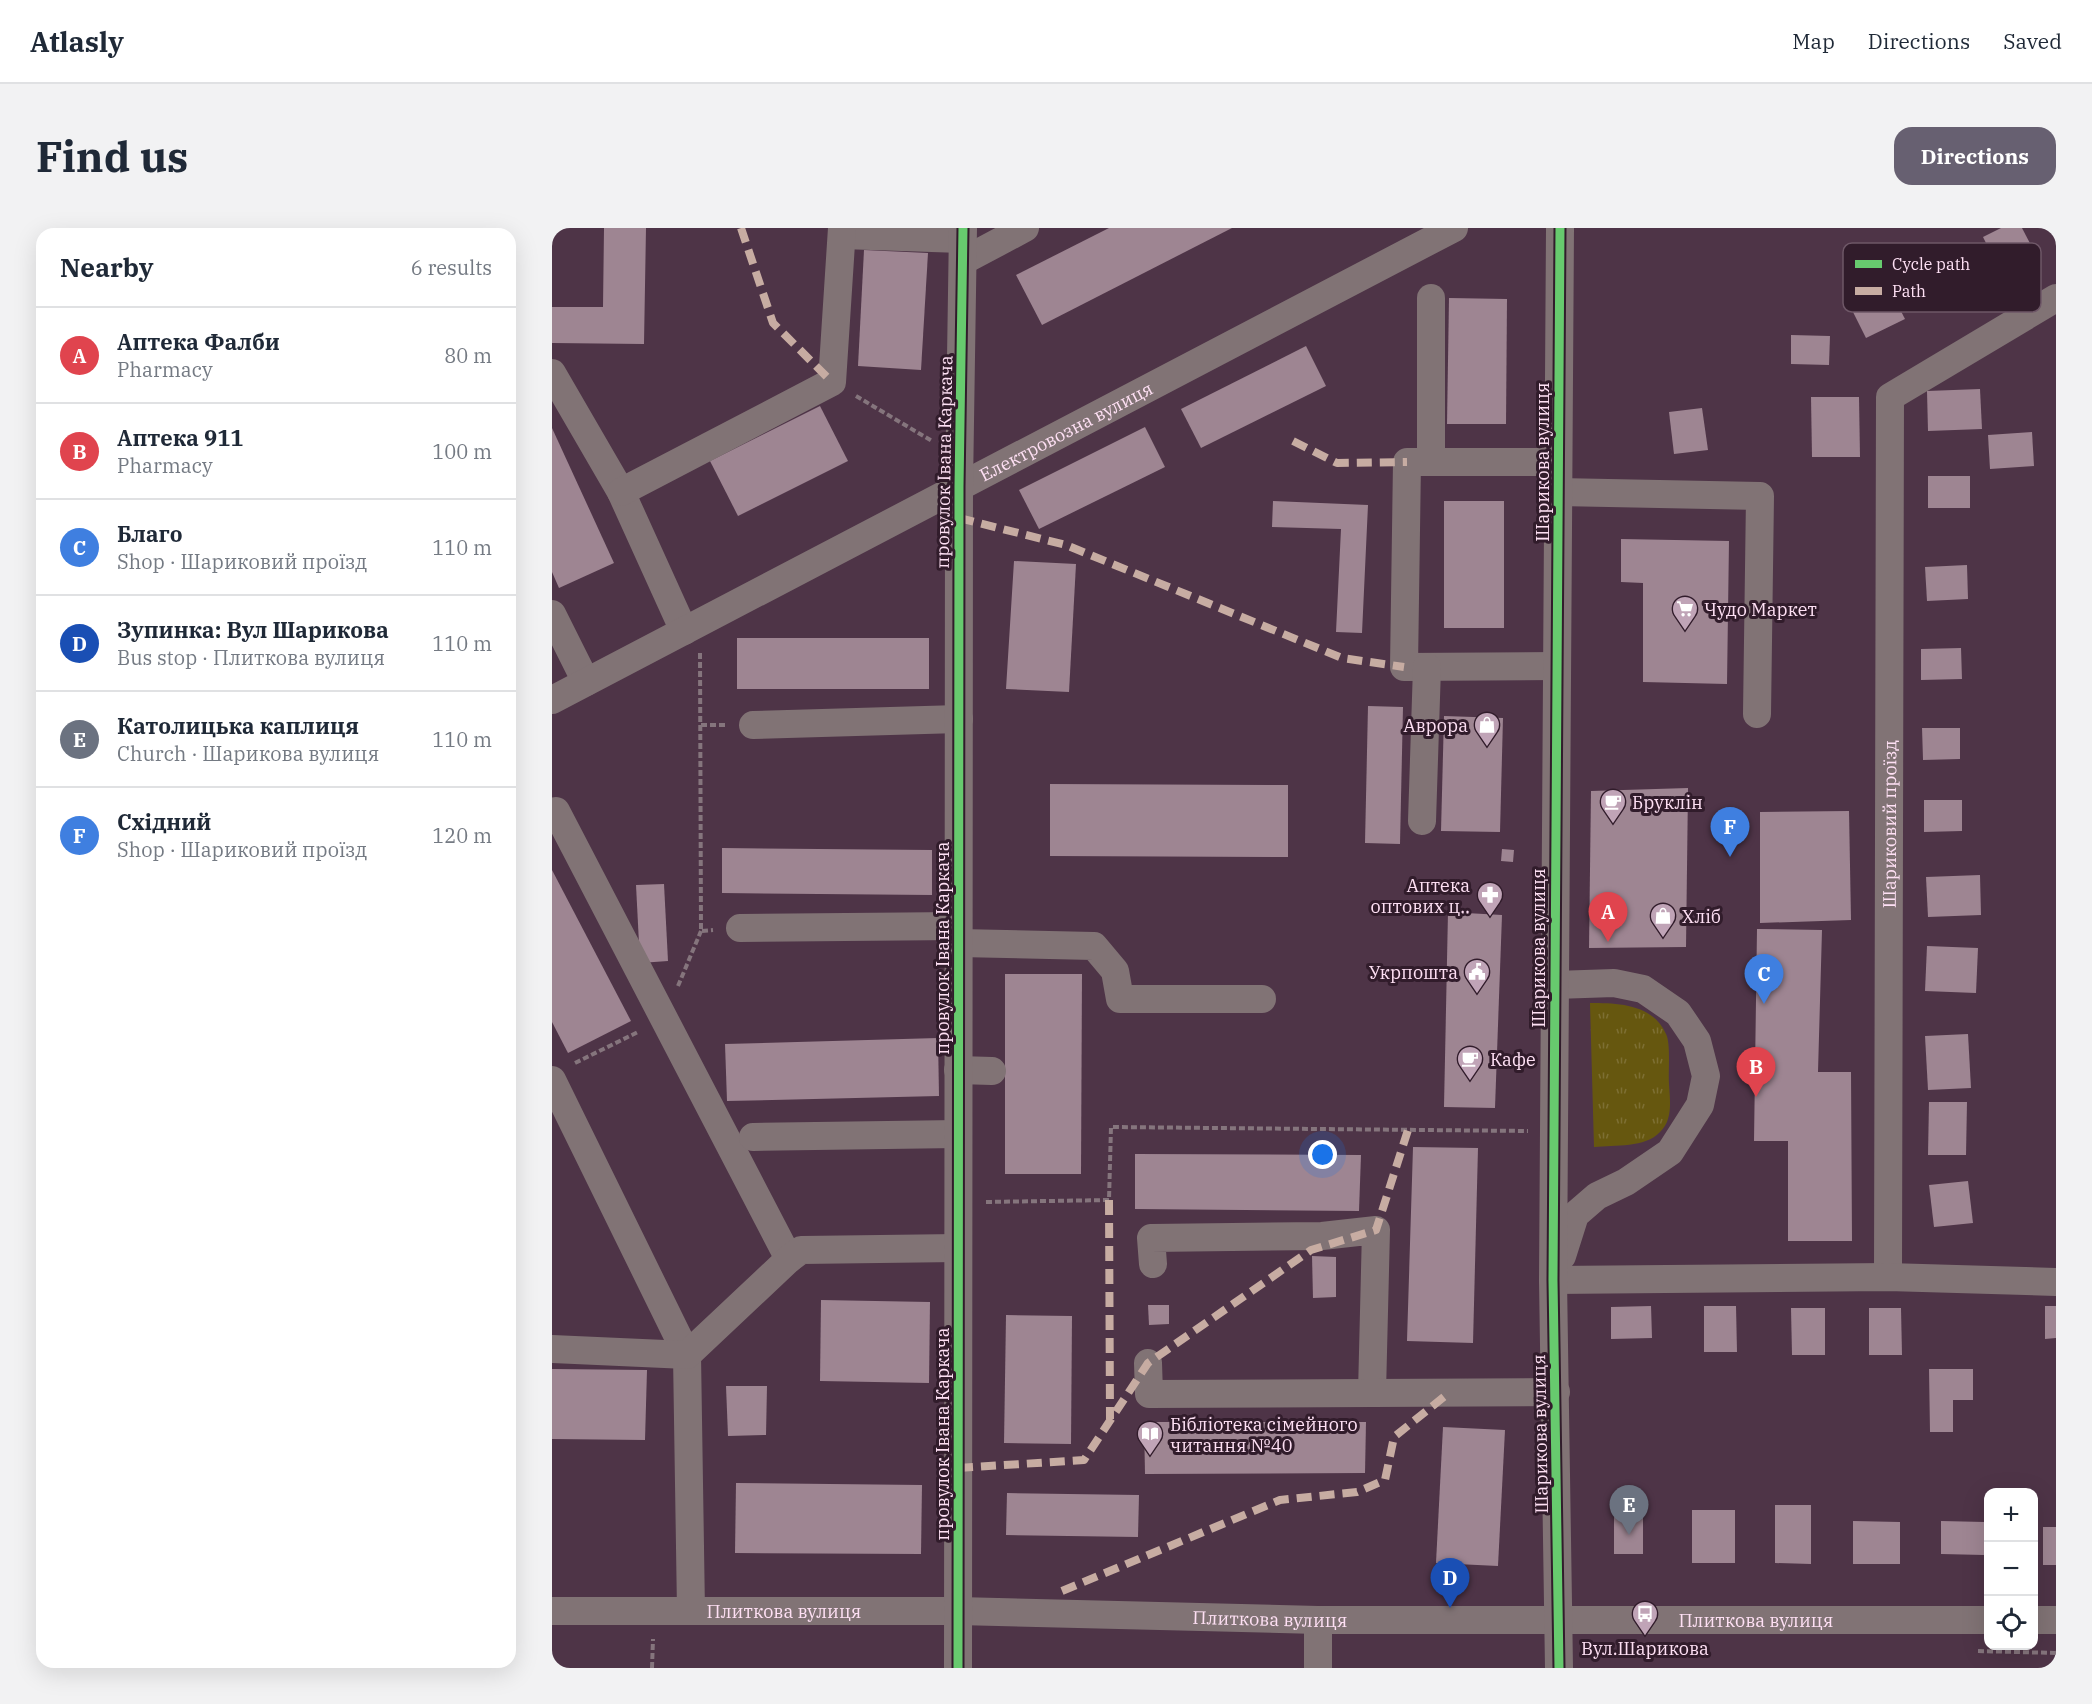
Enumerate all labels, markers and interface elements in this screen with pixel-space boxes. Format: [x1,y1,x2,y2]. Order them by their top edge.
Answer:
text: Atlasly [30,23,124,60]
text: Map [1792,27,1835,55]
text: Directions [1868,27,1970,55]
text: Saved [2003,27,2062,55]
button: Directions [1894,127,2056,185]
text: Find us [36,129,188,184]
legend [1843,243,2041,312]
text: Nearby [60,250,154,284]
text: 6 results [411,254,492,281]
text: Cycle path [1892,254,1970,274]
text: Path [1892,281,1926,301]
text: Аптека Фалби [117,327,280,356]
text: A [73,342,86,369]
text: 80 m [444,342,492,369]
street label: провулок Івана Каркача [931,355,957,569]
text: Pharmacy [117,356,213,383]
street label: Електровозна вулиця [975,376,1157,486]
street label: Шарикова вулиця [1531,382,1554,542]
text: Аптека 911 [117,423,244,452]
text: B [72,438,87,465]
text: 100 m [432,438,492,465]
text: Pharmacy [117,452,213,479]
text: Благо [117,519,183,548]
text: C [73,534,86,561]
text: 110 m [432,534,492,561]
text: Shop · Шариковий проїзд [117,548,367,575]
supermarket icon: Чудо Маркет [1670,594,1700,632]
place label: Чудо Маркет [1704,598,1817,621]
text: Зупинка: Вул Шарикова [117,615,389,644]
text: D [72,630,87,657]
text: 110 m [432,630,492,657]
text: Bus stop · Плиткова вулиця [117,644,385,671]
shop icon: Аврора [1472,710,1502,748]
text: Католицька каплиця [117,711,359,740]
place label: Аврора [1403,714,1468,737]
text: E [73,726,86,753]
text: 110 m [432,726,492,753]
text: Church · Шарикова вулиця [117,740,379,767]
street label: Шариковий проїзд [1877,740,1901,908]
cafe icon: Бруклін [1598,787,1628,825]
place label: Бруклін [1632,791,1703,814]
text: Східний [117,807,211,836]
pin: F [1710,808,1750,857]
text: F [73,822,86,849]
text: 120 m [432,822,492,849]
text: Shop · Шариковий проїзд [117,836,367,863]
street label: провулок Івана Каркача [931,841,954,1055]
street label: Шарикова вулиця [1527,868,1550,1028]
place label: Аптека оптових ц‥ [1371,874,1470,918]
pharmacy icon: Аптека оптових ц‥ [1475,880,1505,918]
pin: A [1588,892,1628,942]
shop icon: Хліб [1648,901,1678,939]
place label: Хліб [1682,905,1721,928]
pin: C [1744,954,1784,1004]
public building icon: Укрпошта [1462,957,1492,995]
place label: Укрпошта [1369,961,1458,984]
cafe icon: Кафе [1455,1044,1485,1082]
place label: Кафе [1490,1048,1536,1071]
pin: B [1736,1048,1776,1097]
your location [1308,1140,1337,1169]
street label: провулок Івана Каркача [931,1327,954,1541]
street label: Шарикова вулиця [1527,1354,1553,1514]
place label: Бібліотека сімейного читання №40 [1170,1413,1358,1457]
library icon: Бібліотека сімейного читання №40 [1135,1419,1165,1457]
pin: E [1610,1486,1648,1535]
map controls [1984,1488,2038,1650]
button: + [1984,1488,2038,1542]
button: − [1984,1542,2038,1596]
pin: D [1430,1558,1470,1608]
button: locate [1984,1596,2038,1650]
bus stop icon: Вул.Шарикова [1630,1599,1660,1637]
street label: Плиткова вулиця [707,1600,861,1623]
street label: Плиткова вулиця [1192,1605,1347,1632]
street label: Плиткова вулиця [1678,1609,1833,1632]
place label: Вул.Шарикова [1581,1637,1709,1660]

